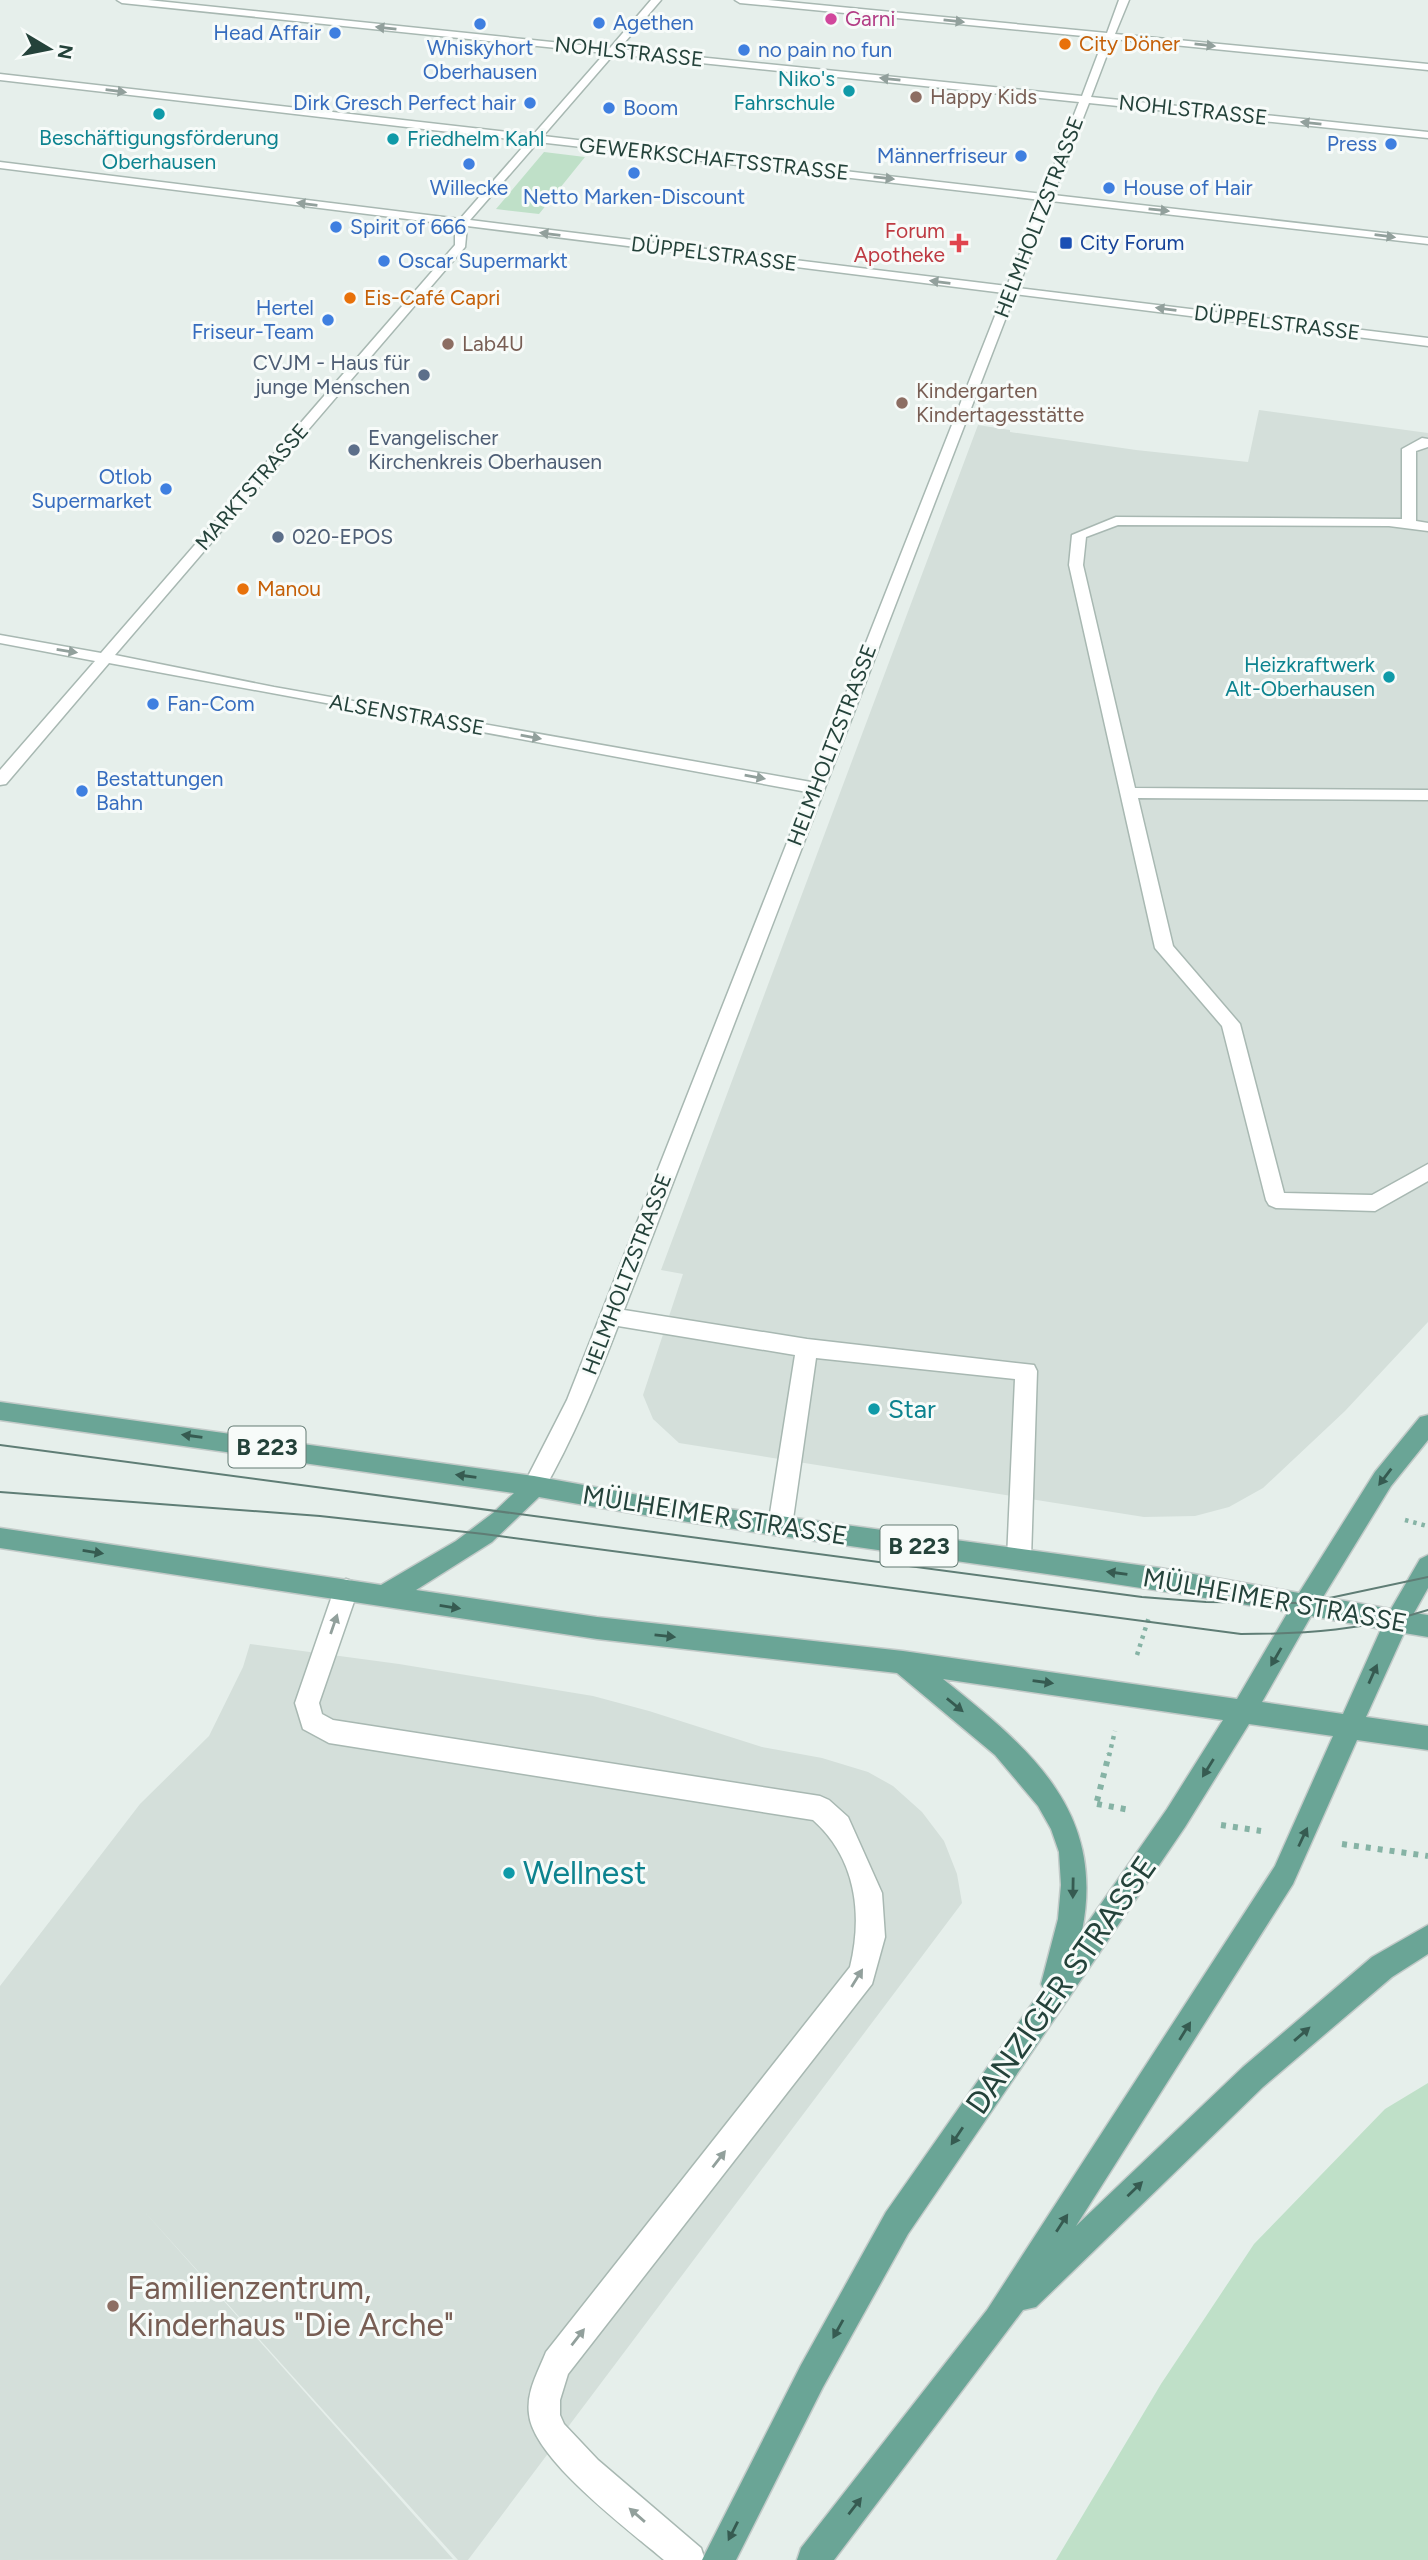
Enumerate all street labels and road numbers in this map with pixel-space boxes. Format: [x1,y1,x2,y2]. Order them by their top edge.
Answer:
street label: NOHLSTRASSE [553,31,705,72]
street label: NOHLSTRASSE [1117,89,1269,130]
street label: HELMHOLTZSTRASSE [989,113,1088,321]
street label: GEWERKSCHAFTSSTRASSE [578,132,850,185]
street label: DÜPPELSTRASSE [630,231,799,276]
street label: DÜPPELSTRASSE [1193,300,1362,345]
street label: MARKTSTRASSE [190,418,313,555]
street label: HELMHOLTZSTRASSE [782,641,881,849]
street label: ALSENSTRASSE [328,689,486,740]
street label: HELMHOLTZSTRASSE [577,1170,676,1378]
road number: B 223 [229,1427,306,1468]
street label: MÜLHEIMER STRASSE [580,1478,850,1552]
road number: B 223 [880,1526,958,1566]
street label: MÜLHEIMER STRASSE [1140,1561,1410,1639]
street label: DANZIGER STRASSE [958,1849,1164,2121]

